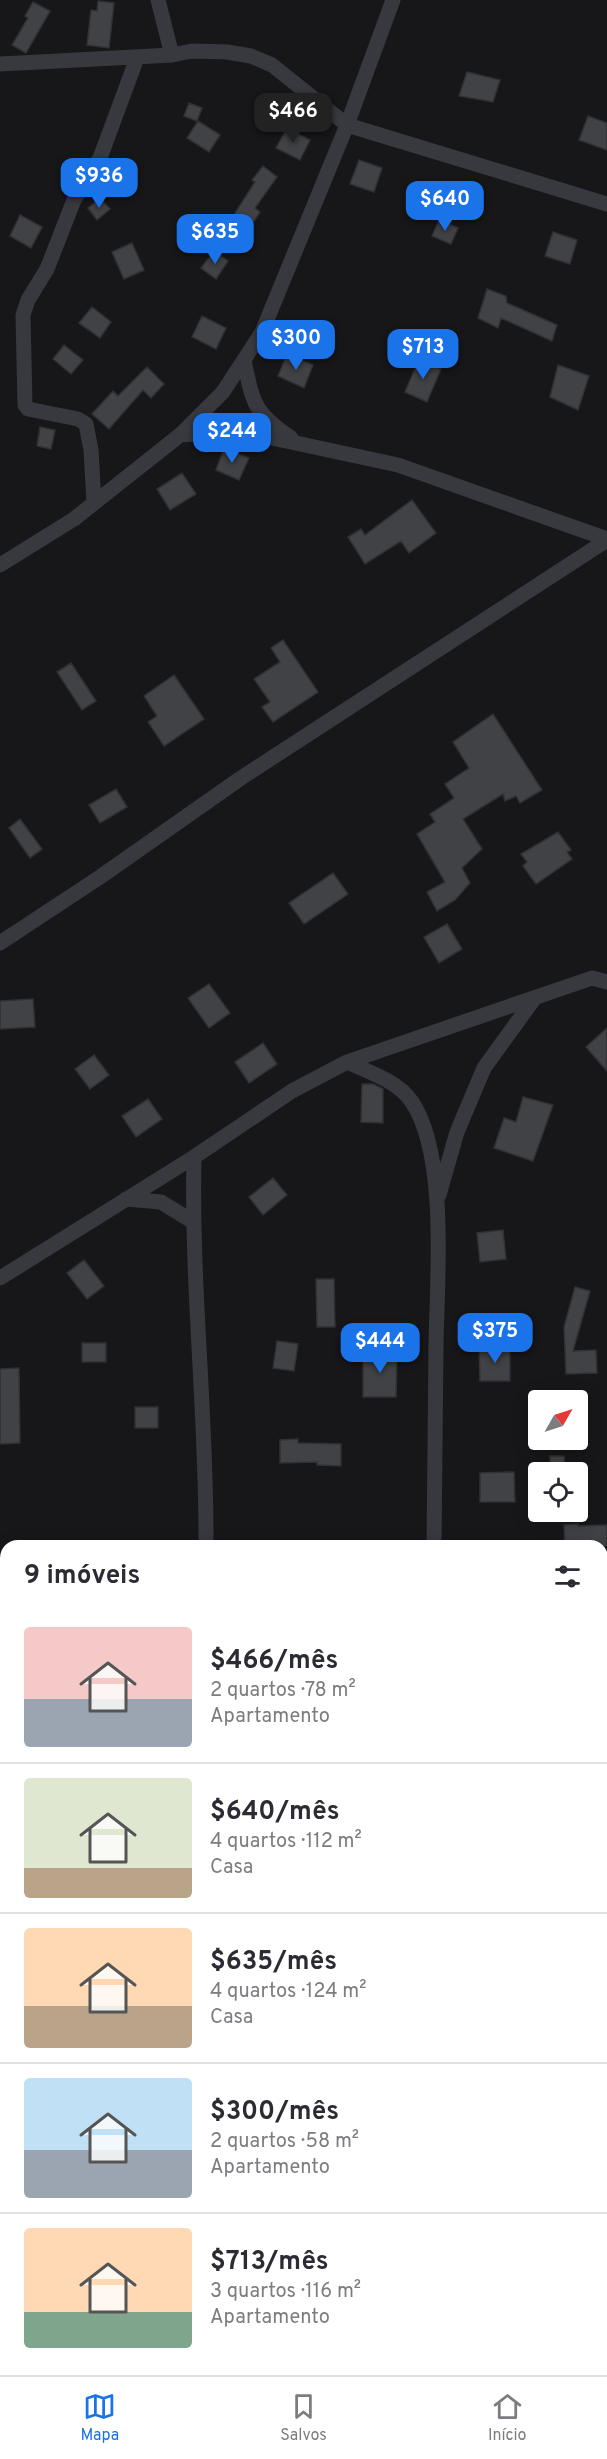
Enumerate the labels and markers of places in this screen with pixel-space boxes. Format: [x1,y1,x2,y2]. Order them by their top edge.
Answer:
pin: $466 [257,93,329,144]
pin: $936 [63,158,135,209]
pin: $640 [409,181,481,232]
pin: $635 [179,214,251,265]
pin: $300 [260,320,332,371]
pin: $713 [387,329,459,380]
pin: $244 [196,413,268,464]
pin: $375 [459,1313,531,1364]
pin: $444 [344,1323,416,1374]

